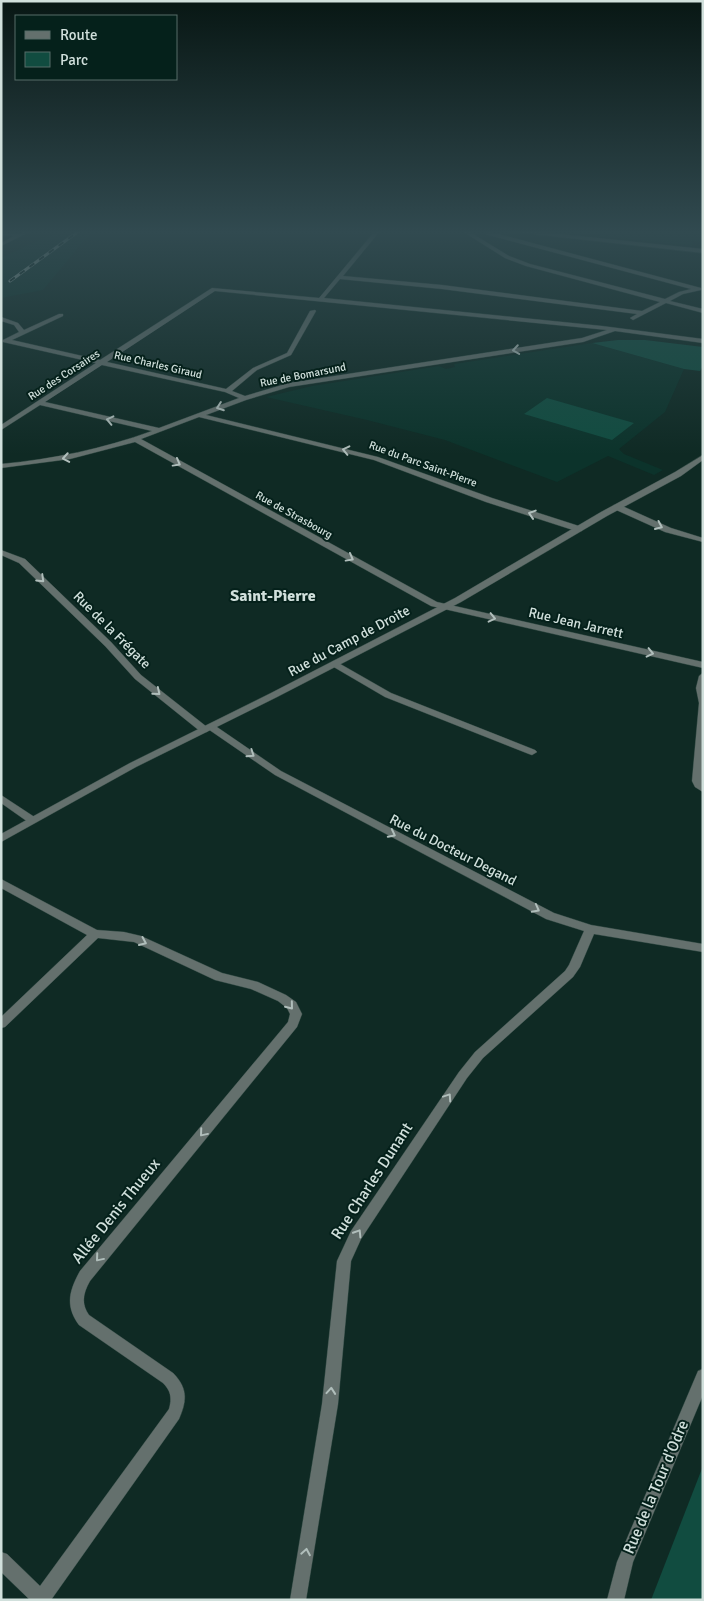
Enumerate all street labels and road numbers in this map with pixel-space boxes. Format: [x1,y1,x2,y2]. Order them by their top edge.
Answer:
street label: Rue des Corsaires [26,347,102,403]
street label: Rue Charles Giraud [113,349,203,381]
street label: Rue de Bomarsund [259,360,347,390]
street label: Rue du Parc Saint-Pierre [367,438,479,490]
street label: Rue de Strasbourg [253,489,335,542]
street label: Rue de la Frégate [70,588,154,672]
street label: Rue du Camp de Droite [285,602,413,680]
street label: Rue Jean Jarrett [527,604,625,642]
street label: Rue du Docteur Degand [387,811,519,889]
street label: Rue Charles Dunant [327,1119,417,1243]
street label: Allée Denis Thueux [67,1154,165,1268]
street label: Rue de la Tour d'Odre [619,1417,693,1557]

